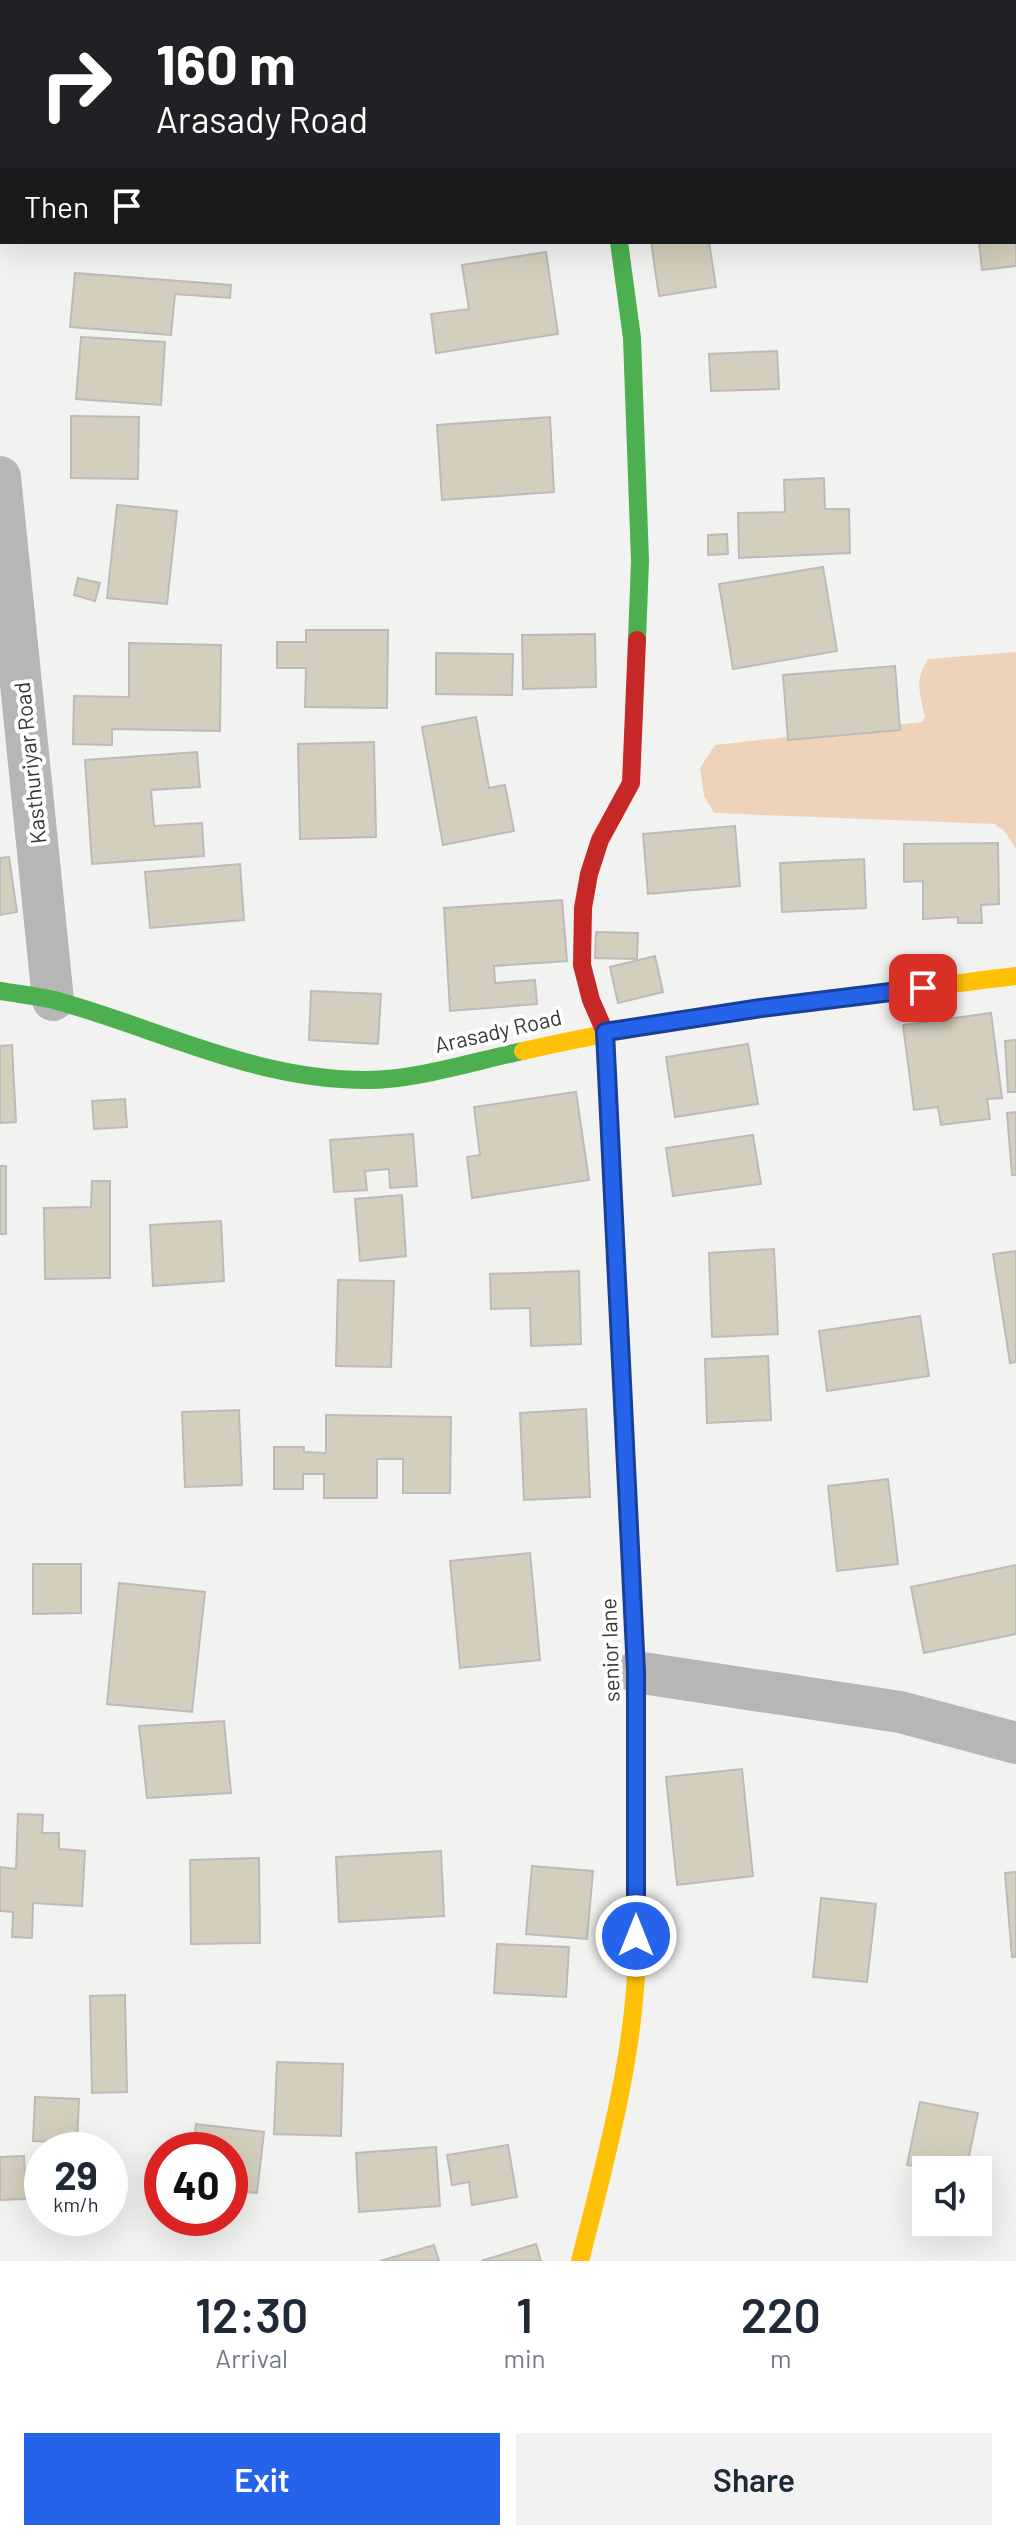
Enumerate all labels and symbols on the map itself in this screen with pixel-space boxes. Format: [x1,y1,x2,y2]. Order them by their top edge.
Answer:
street label: Kasthuriyar Road [8,681,50,845]
pin [889,954,957,1022]
street label: Arasady Road [432,1003,564,1057]
street label: senior lane [594,1598,624,1702]
position arrow [594,1894,678,1978]
speed limit sign: 40 [144,2132,248,2236]

